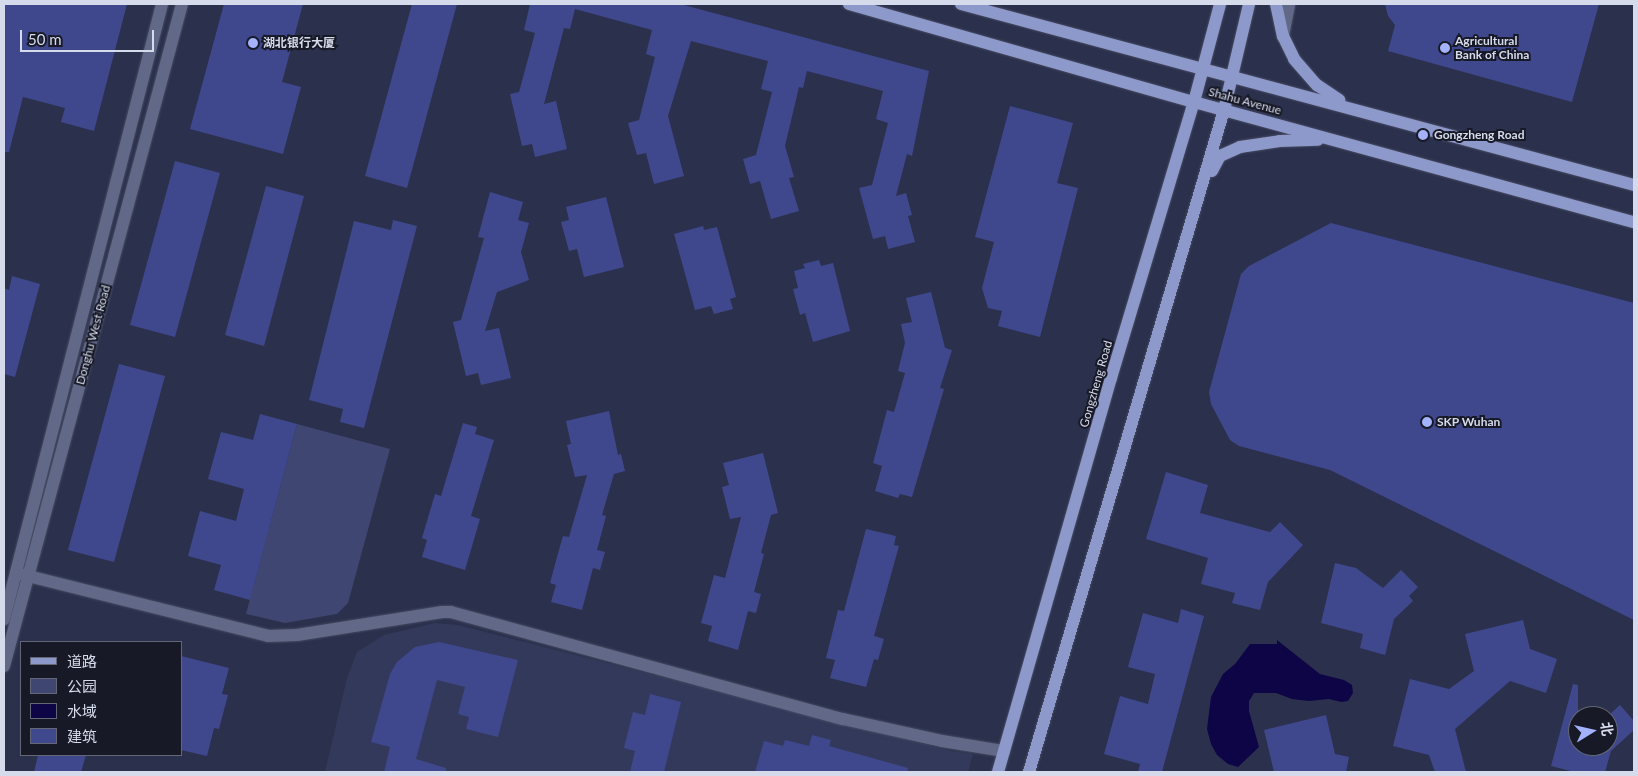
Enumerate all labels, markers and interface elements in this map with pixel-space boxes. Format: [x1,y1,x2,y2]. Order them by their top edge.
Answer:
scale bar [22,20,156,52]
text: 50 m [28,30,62,48]
place label: Agricultural Bank of China [1455,34,1530,62]
place label: 湖北银行大厦 [263,36,335,50]
marker: 湖北银行大厦 [247,37,259,49]
marker: Agricultural Bank of China [1439,42,1451,54]
street label: Shahu Avenue [1207,84,1283,118]
marker: Gongzheng Road [1416,128,1430,142]
place label: Gongzheng Road [1434,128,1524,142]
street label: Donghu West Road [73,284,113,386]
street label: Gongzheng Road [1077,339,1115,429]
place label: SKP Wuhan [1437,415,1501,429]
marker: SKP Wuhan [1421,416,1433,428]
legend [20,641,182,756]
text: 道路 [67,652,97,670]
text: 公园 [67,677,97,695]
text: 水域 [67,702,97,720]
north arrow [1568,706,1618,756]
text: 北 [1598,720,1617,737]
text: 建筑 [67,727,97,745]

